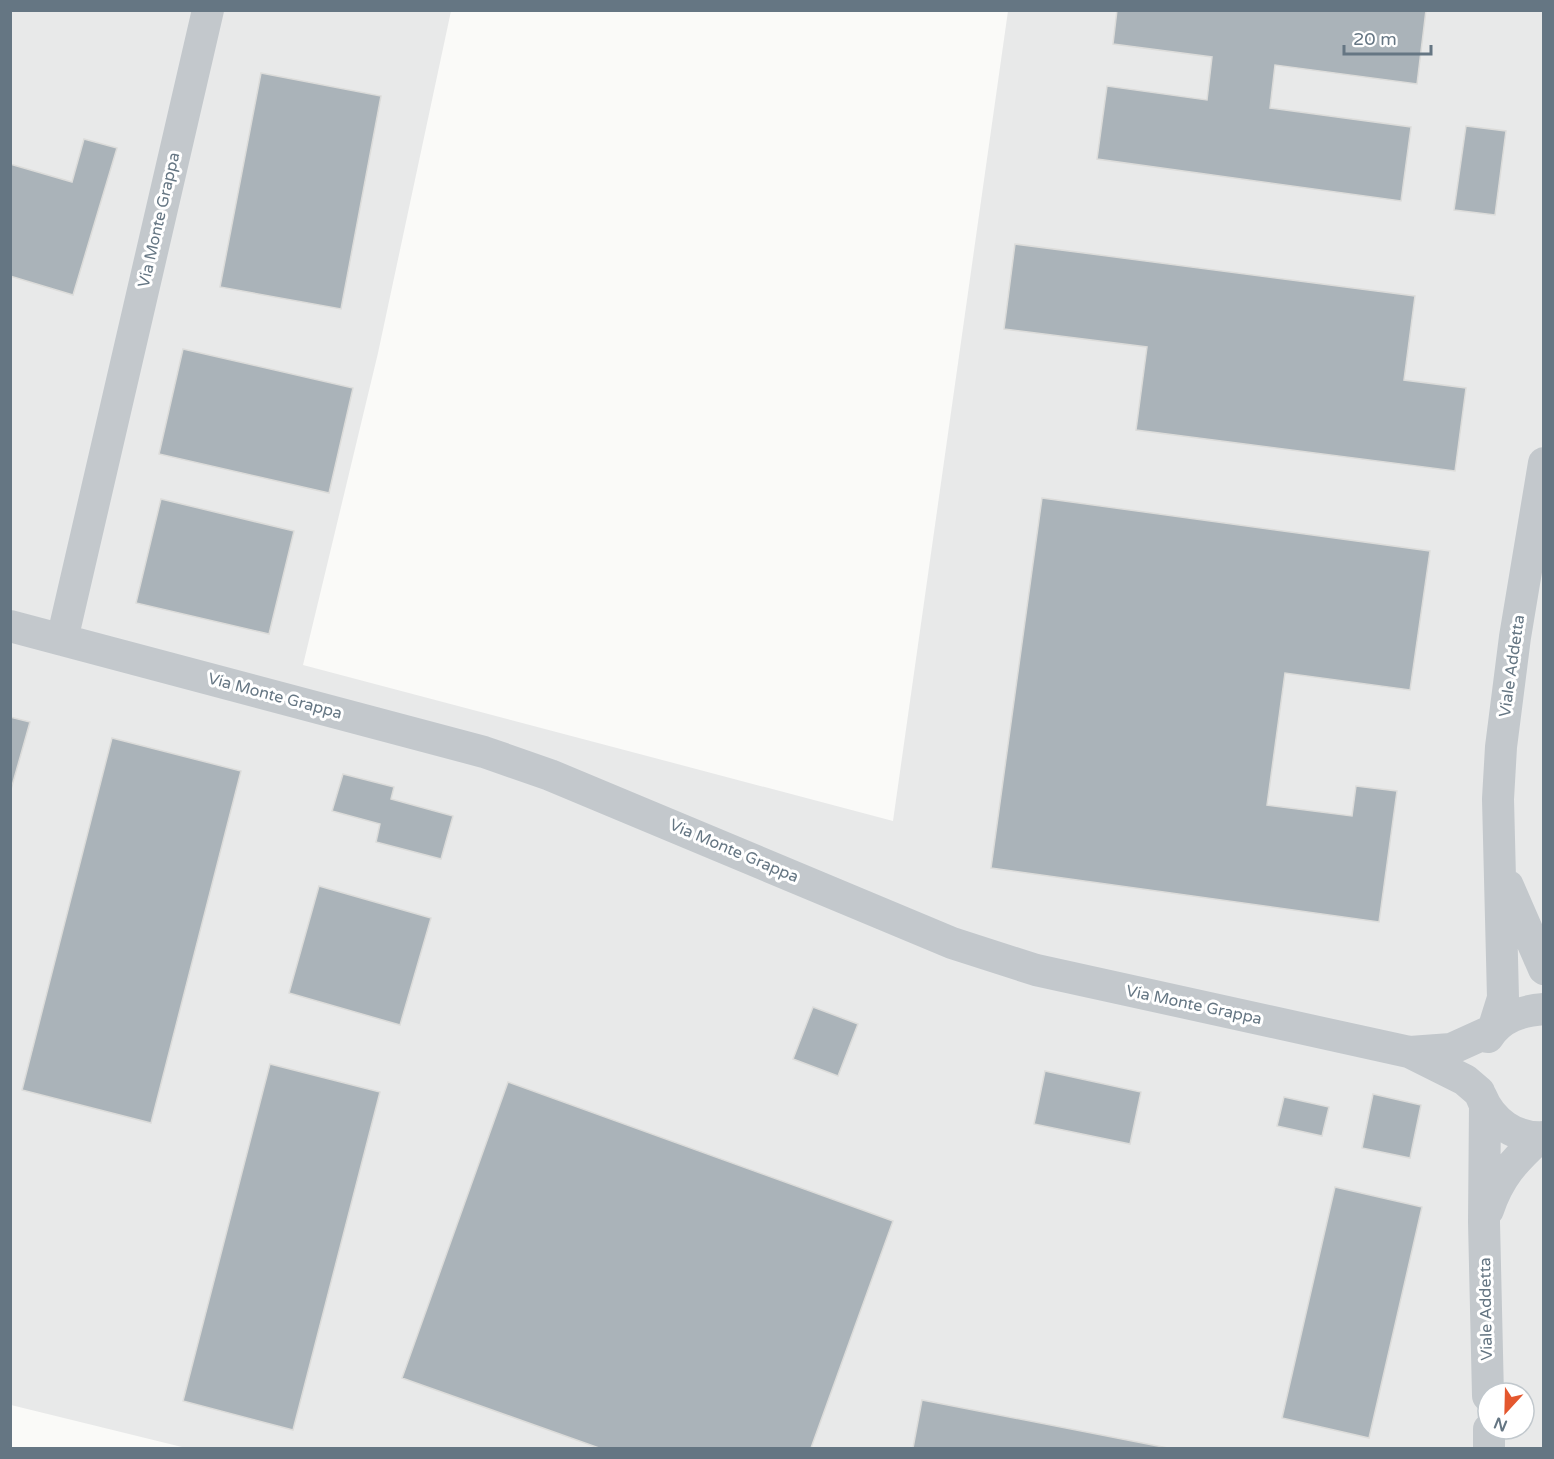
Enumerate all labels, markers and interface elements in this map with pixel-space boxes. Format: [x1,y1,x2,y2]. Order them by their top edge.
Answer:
scale bar [1344,18,1431,56]
text: 20 m [1353,28,1397,50]
street label: Via Monte Grappa [134,150,184,290]
street label: Viale Addetta [1495,613,1529,719]
street label: Via Monte Grappa [206,668,344,724]
street label: Via Monte Grappa [666,815,802,887]
street label: Via Monte Grappa [1124,981,1264,1029]
street label: Viale Addetta [1475,1257,1497,1361]
north arrow [1476,1381,1536,1441]
text: N [1491,1412,1510,1436]

